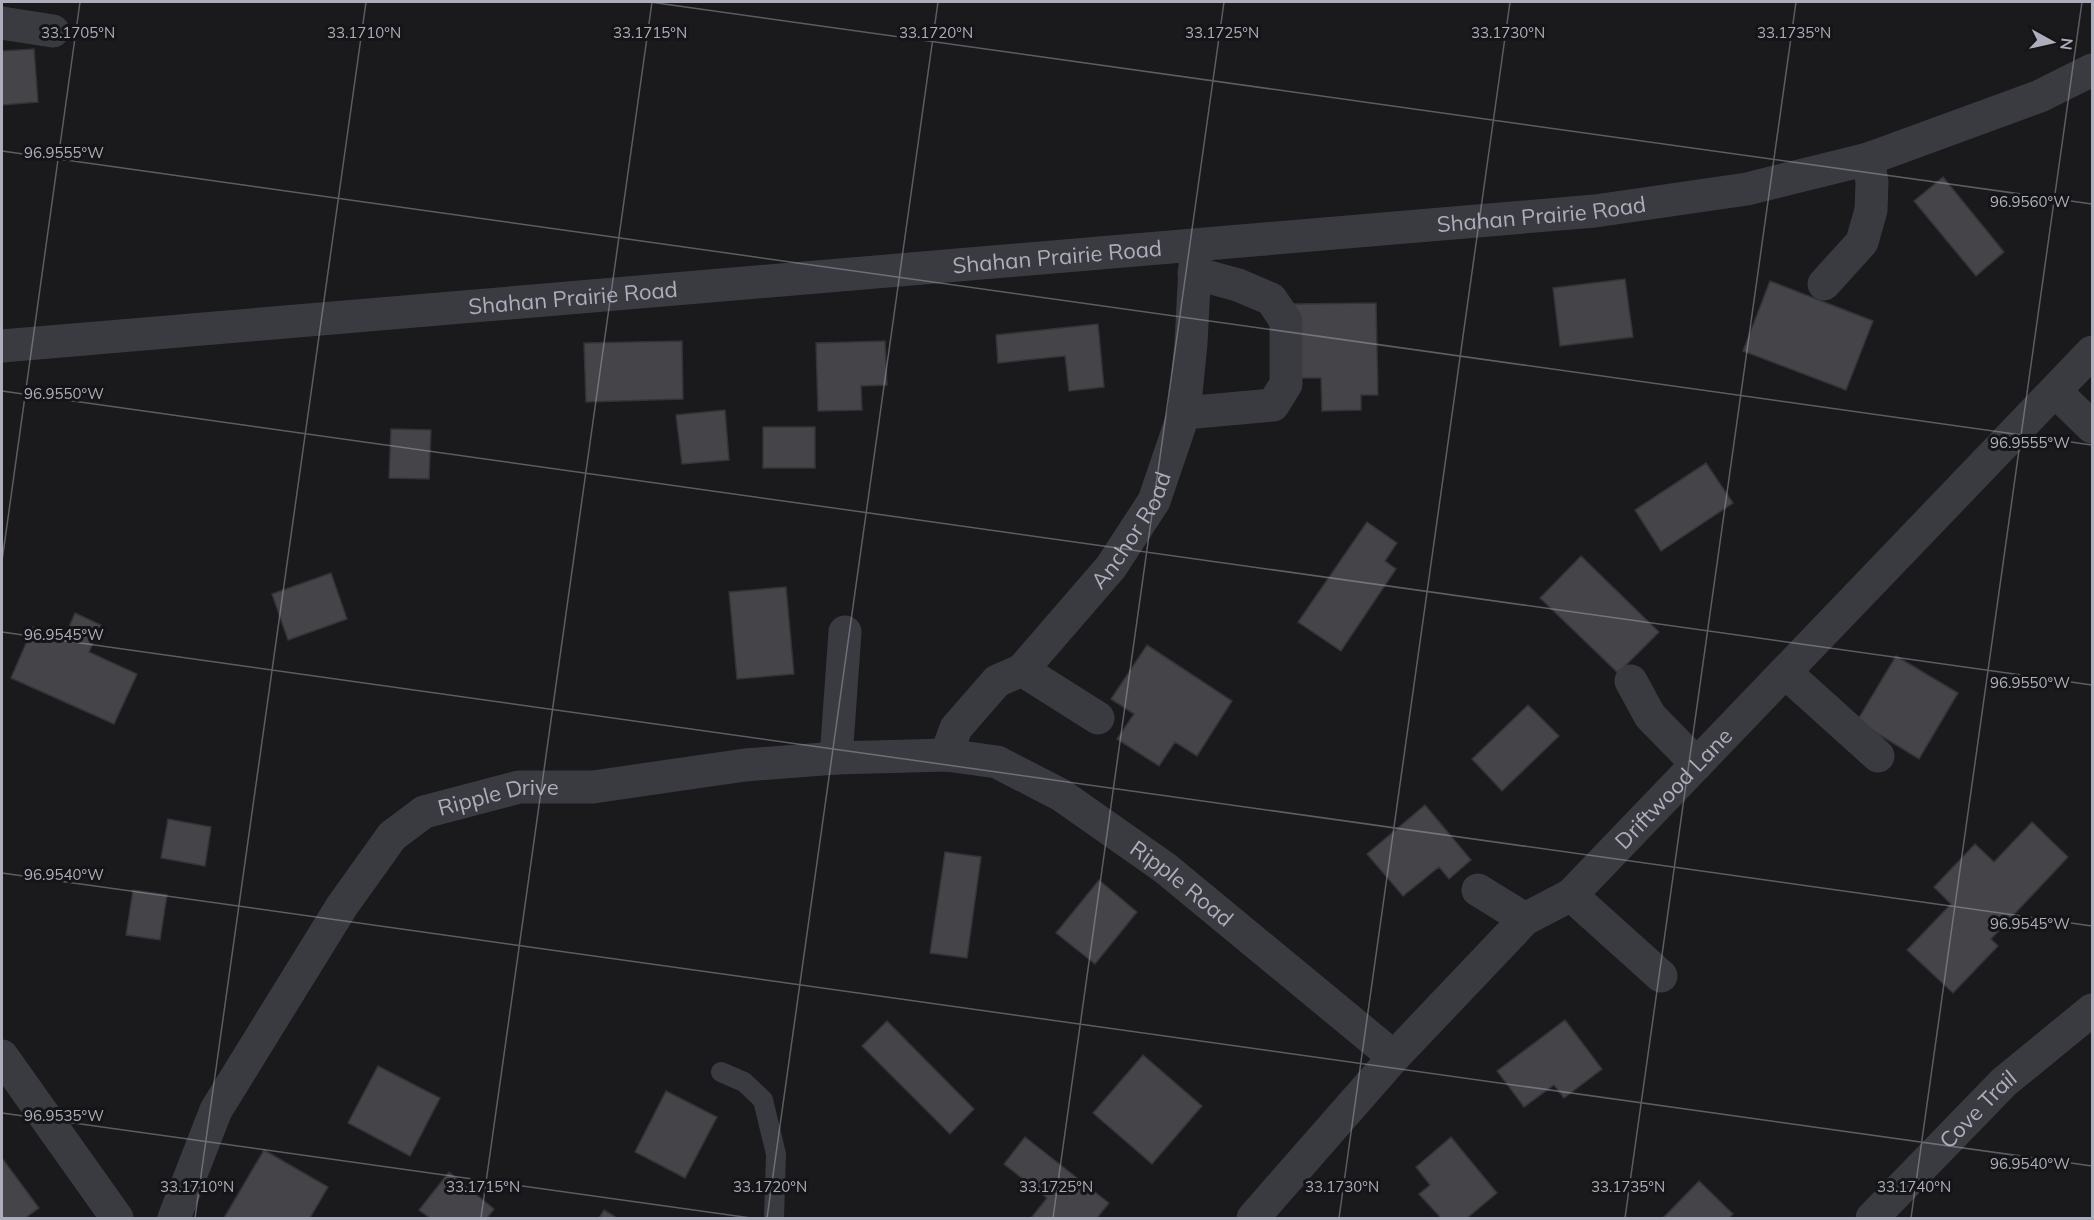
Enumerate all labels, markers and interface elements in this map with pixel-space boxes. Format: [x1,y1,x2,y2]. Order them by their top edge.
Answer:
north arrow [2022,12,2082,72]
text: 33.1705°N [41,23,115,42]
text: 33.1710°N [327,23,401,42]
text: 33.1715°N [613,23,687,42]
text: 33.1720°N [899,23,973,42]
text: 33.1725°N [1185,23,1259,42]
text: 33.1730°N [1471,23,1545,42]
text: 33.1735°N [1757,23,1831,42]
text: N [2056,37,2078,51]
text: 96.9555°W [24,143,104,162]
street label: Shahan Prairie Road [1436,190,1648,238]
text: 96.9560°W [1990,192,2070,211]
street label: Shahan Prairie Road [951,234,1163,279]
street label: Shahan Prairie Road [467,275,679,320]
text: 96.9550°W [24,384,104,403]
text: 96.9555°W [1990,433,2070,452]
street label: Anchor Road [1085,468,1177,594]
text: 96.9545°W [24,625,104,644]
text: 96.9550°W [1990,673,2070,692]
street label: Driftwood Lane [1609,722,1738,855]
street label: Ripple Drive [435,773,559,822]
street label: Ripple Road [1125,834,1239,933]
text: 96.9540°W [24,865,104,884]
text: 96.9545°W [1990,914,2070,933]
street label: Cove Trail [1933,1064,2022,1154]
text: 96.9535°W [24,1106,104,1125]
text: 96.9540°W [1990,1154,2070,1173]
text: 33.1710°N [160,1177,234,1196]
text: 33.1715°N [446,1177,520,1196]
text: 33.1720°N [733,1177,807,1196]
text: 33.1725°N [1019,1177,1093,1196]
text: 33.1730°N [1305,1177,1379,1196]
text: 33.1735°N [1591,1177,1665,1196]
text: 33.1740°N [1877,1177,1951,1196]

